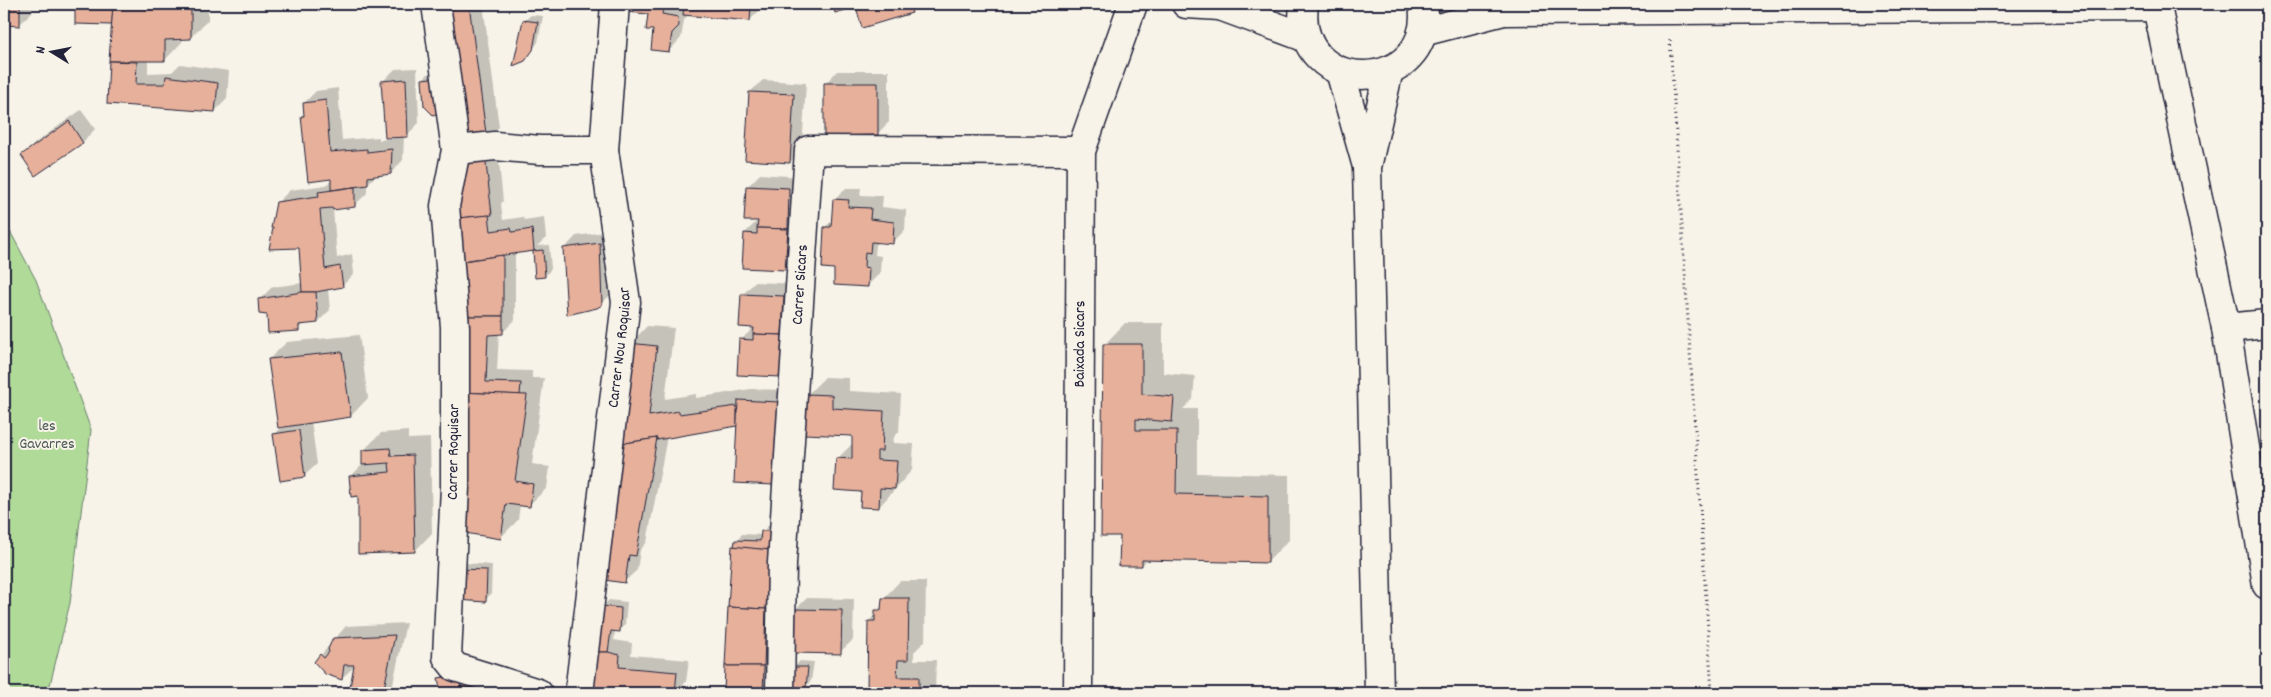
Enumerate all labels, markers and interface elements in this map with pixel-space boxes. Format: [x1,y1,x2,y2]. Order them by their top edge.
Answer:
north arrow [28,28,78,78]
text: N [31,45,52,55]
street label: Carrer Sicars [786,243,814,326]
street label: Carrer Nou Roquisar [602,285,638,409]
street label: Baixada Sicars [1068,300,1092,387]
street label: Carrer Roquisar [442,404,466,500]
park label: les Gavarres [19,415,75,456]

